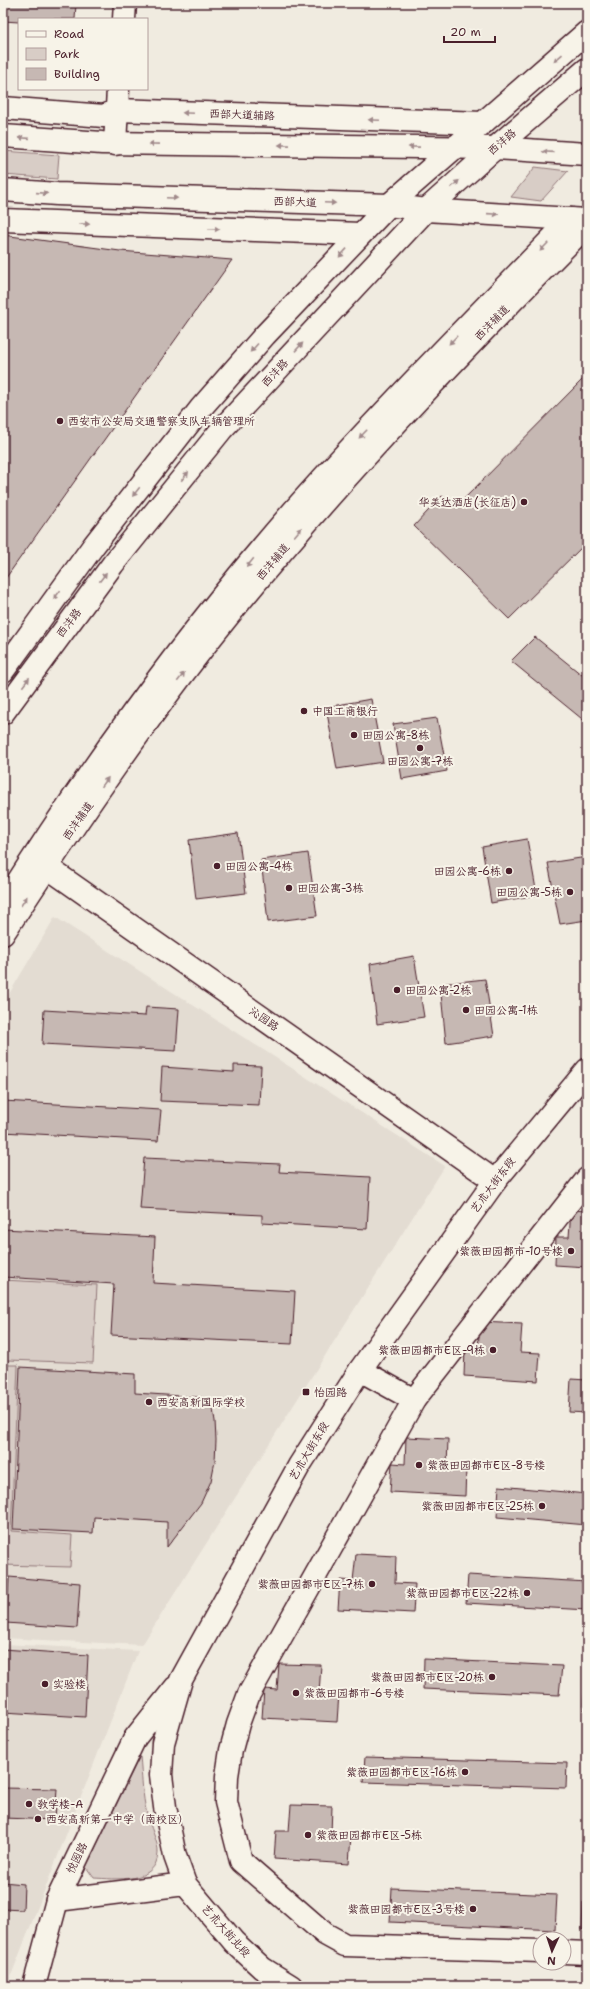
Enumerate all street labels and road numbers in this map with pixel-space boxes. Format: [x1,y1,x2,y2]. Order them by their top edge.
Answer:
street label: 西部大道辅路 [209,106,275,124]
street label: 西沣路 [485,126,519,158]
street label: 西部大道 [273,194,317,210]
street label: 西沣辅道 [471,302,513,344]
street label: 西沣路 [258,356,292,390]
street label: 西沣辅道 [253,540,293,584]
street label: 西沣路 [53,605,85,641]
street label: 西沣辅道 [59,799,97,843]
street label: 沁园路 [246,1003,282,1035]
street label: 艺术大街东段 [467,1154,519,1216]
street label: 艺术大街东段 [286,1419,332,1483]
street label: 悦园路 [63,1840,91,1876]
street label: 艺术大街北段 [198,1901,254,1961]

